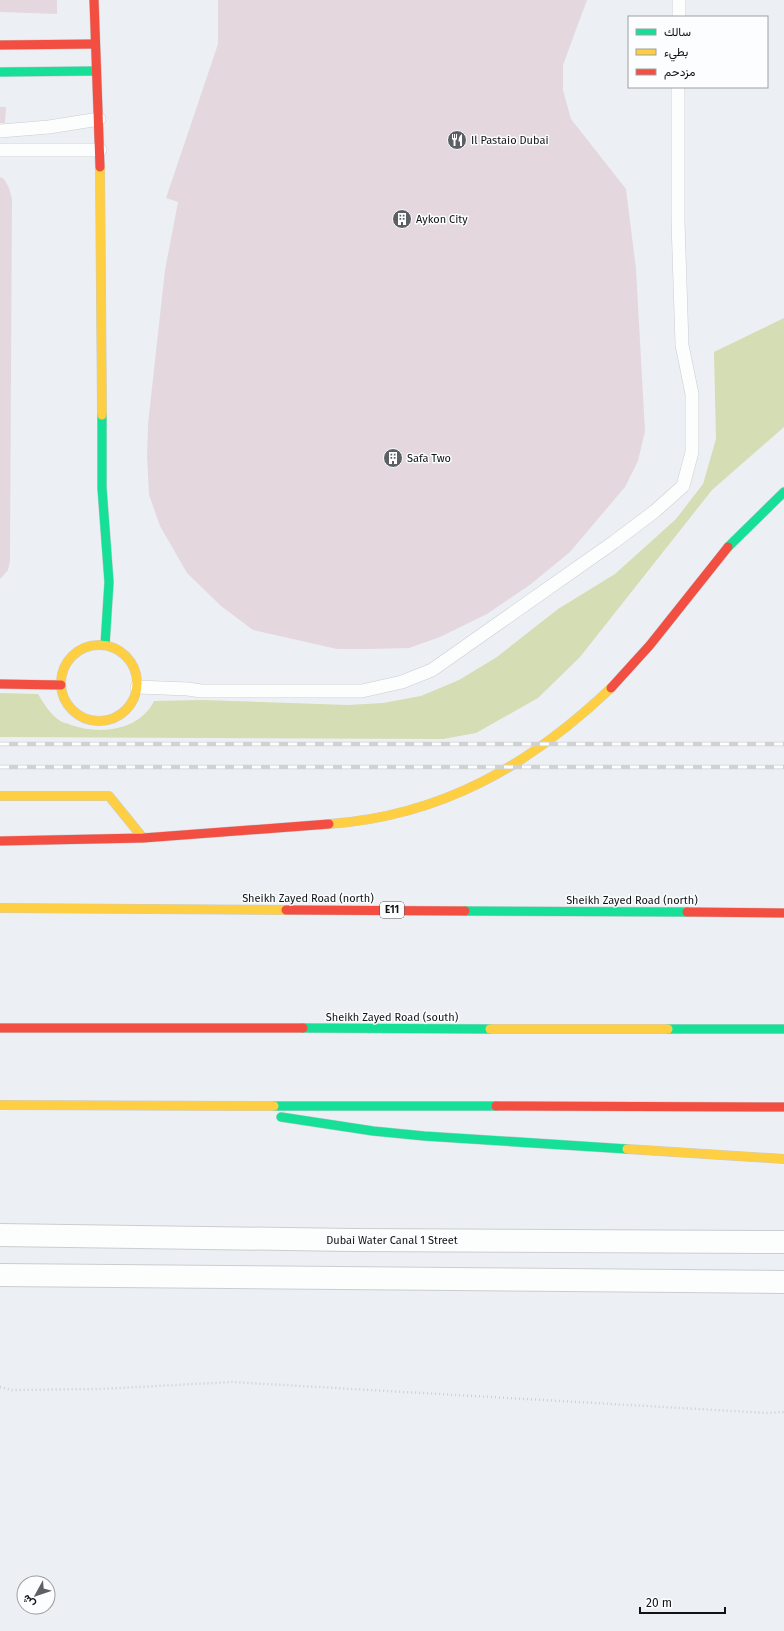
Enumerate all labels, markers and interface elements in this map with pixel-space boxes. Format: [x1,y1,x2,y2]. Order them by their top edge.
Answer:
legend [628,16,768,88]
text: سالك [664,25,691,39]
text: بطيء [664,45,688,62]
text: مزدحم [664,65,695,80]
restaurant icon: Il Pastaio Dubai [446,129,468,151]
place label: Il Pastaio Dubai [471,134,549,147]
building icon: Aykon City [391,208,413,230]
place label: Aykon City [416,213,468,226]
building icon: Safa Two [382,447,404,469]
place label: Safa Two [407,452,451,465]
street label: Sheikh Zayed Road (north) [242,892,374,905]
street label: Sheikh Zayed Road (north) [566,894,698,907]
road number: E11 [380,902,404,918]
street label: Sheikh Zayed Road (south) [326,1011,459,1024]
street label: Dubai Water Canal 1 Street [326,1234,458,1247]
north arrow [16,1575,56,1615]
scale bar [640,1589,725,1615]
text: ش [19,1592,38,1610]
text: 20 m [646,1596,672,1610]

